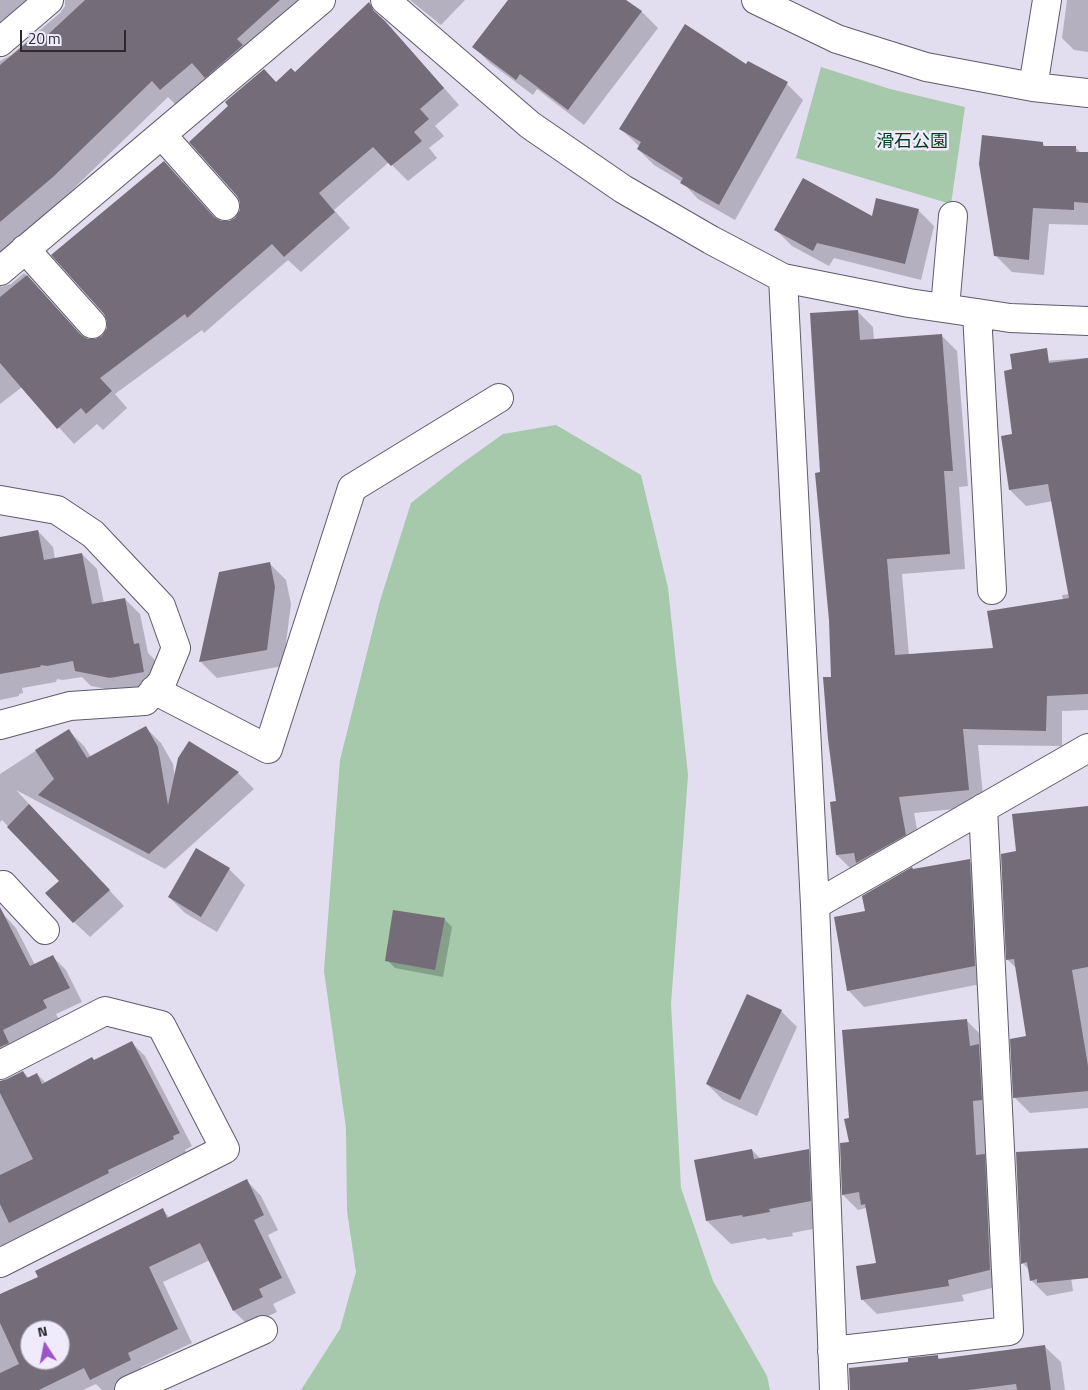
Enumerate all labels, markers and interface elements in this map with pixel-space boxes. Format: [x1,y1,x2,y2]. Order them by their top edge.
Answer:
scale bar [22,20,129,52]
text: 20 m [28,27,61,50]
park label: 滑石公園 [876,132,948,154]
north arrow [20,1320,70,1370]
text: N [35,1320,49,1342]

